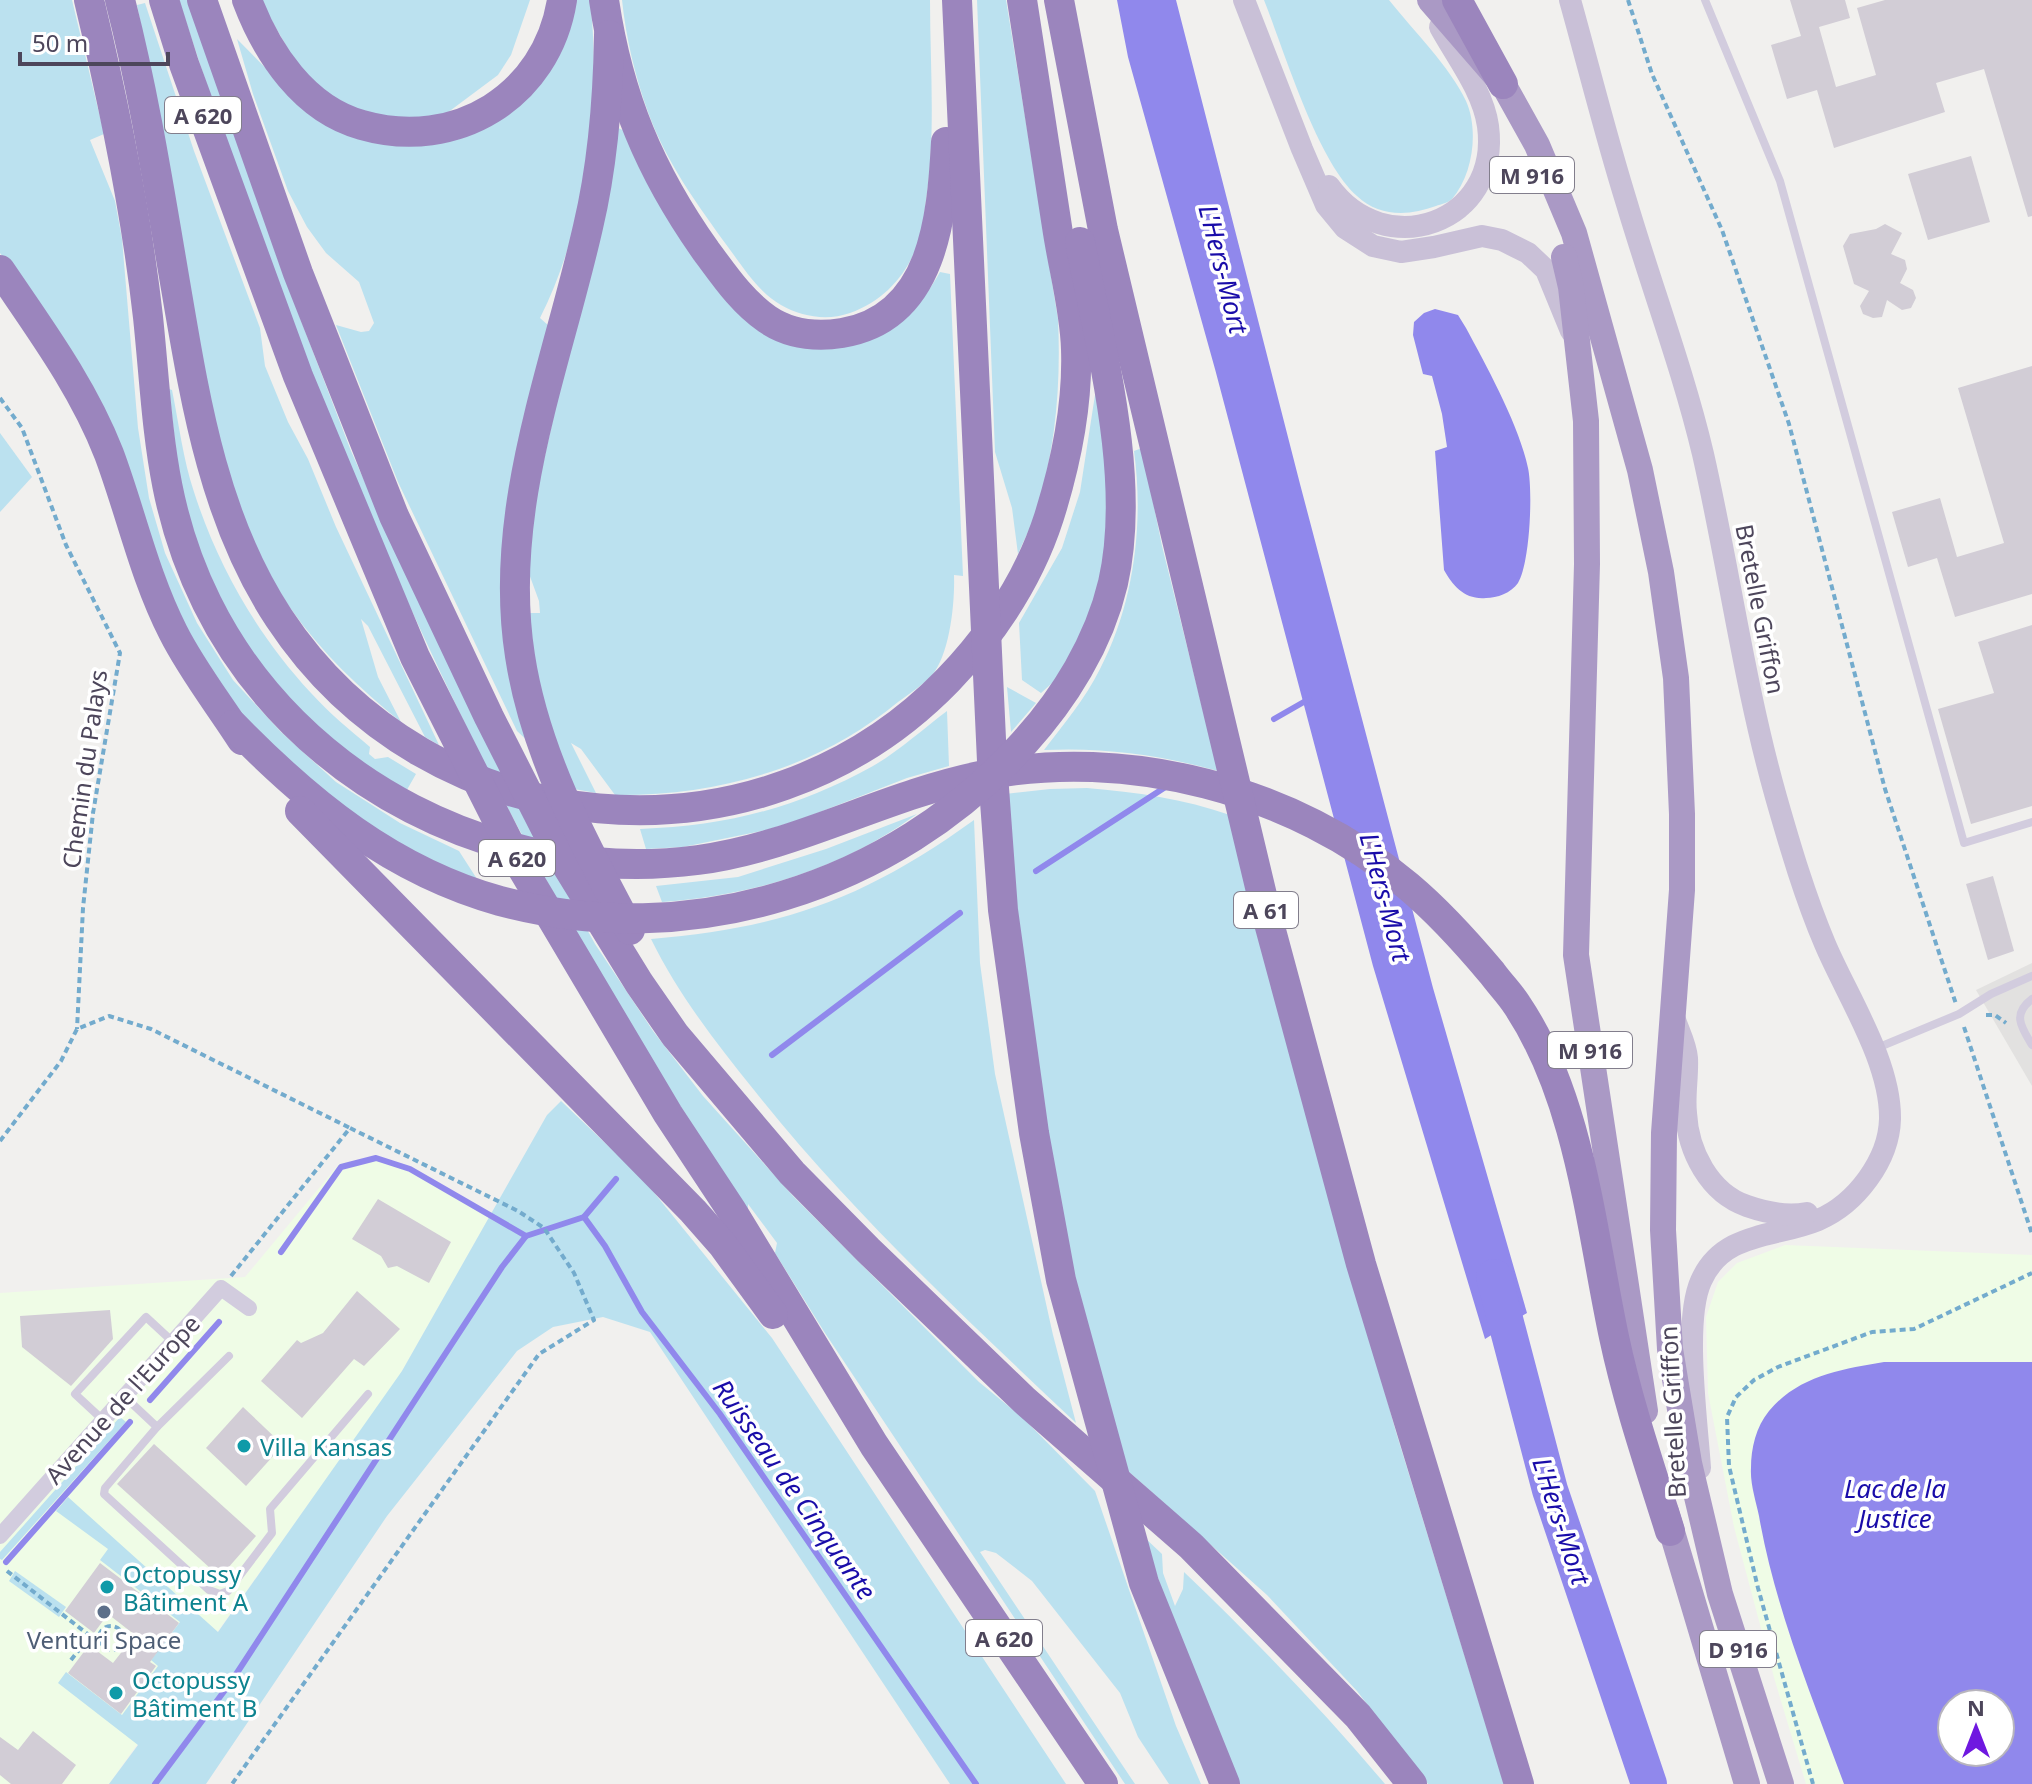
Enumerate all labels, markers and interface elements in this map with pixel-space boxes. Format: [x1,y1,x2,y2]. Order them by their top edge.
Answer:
scale bar [20,16,168,66]
text: 50 m [32,26,88,59]
road number: A 620 [165,97,241,133]
road number: M 916 [1490,157,1574,193]
water label: L'Hers-Mort [1191,201,1258,339]
street label: Bretelle Griffon [1728,521,1794,697]
street label: Chemin du Palays [54,667,114,871]
water label: L'Hers-Mort [1352,829,1421,967]
road number: A 620 [479,840,555,876]
road number: A 61 [1234,892,1298,928]
road number: M 916 [1548,1032,1632,1068]
street label: Avenue de l'Europe [37,1307,207,1491]
street label: Bretelle Griffon [1651,1325,1693,1499]
water label: Ruisseau de Cinquante [705,1371,885,1607]
place label: Villa Kansas [260,1430,392,1463]
marker: Villa Kansas [235,1437,253,1455]
water label: L'Hers-Mort [1524,1453,1600,1591]
water label: Lac de la Justice [1844,1470,1946,1536]
place label: Octopussy Bâtiment A [123,1557,249,1618]
marker: Octopussy Bâtiment A [98,1578,116,1596]
marker: Venturi Space [95,1603,113,1621]
road number: A 620 [966,1620,1042,1656]
place label: Venturi Space [27,1623,181,1656]
road number: D 916 [1700,1631,1776,1667]
place label: Octopussy Bâtiment B [132,1663,257,1724]
marker: Octopussy Bâtiment B [107,1684,125,1702]
north arrow [1936,1688,2016,1768]
text: N [1967,1692,1985,1722]

